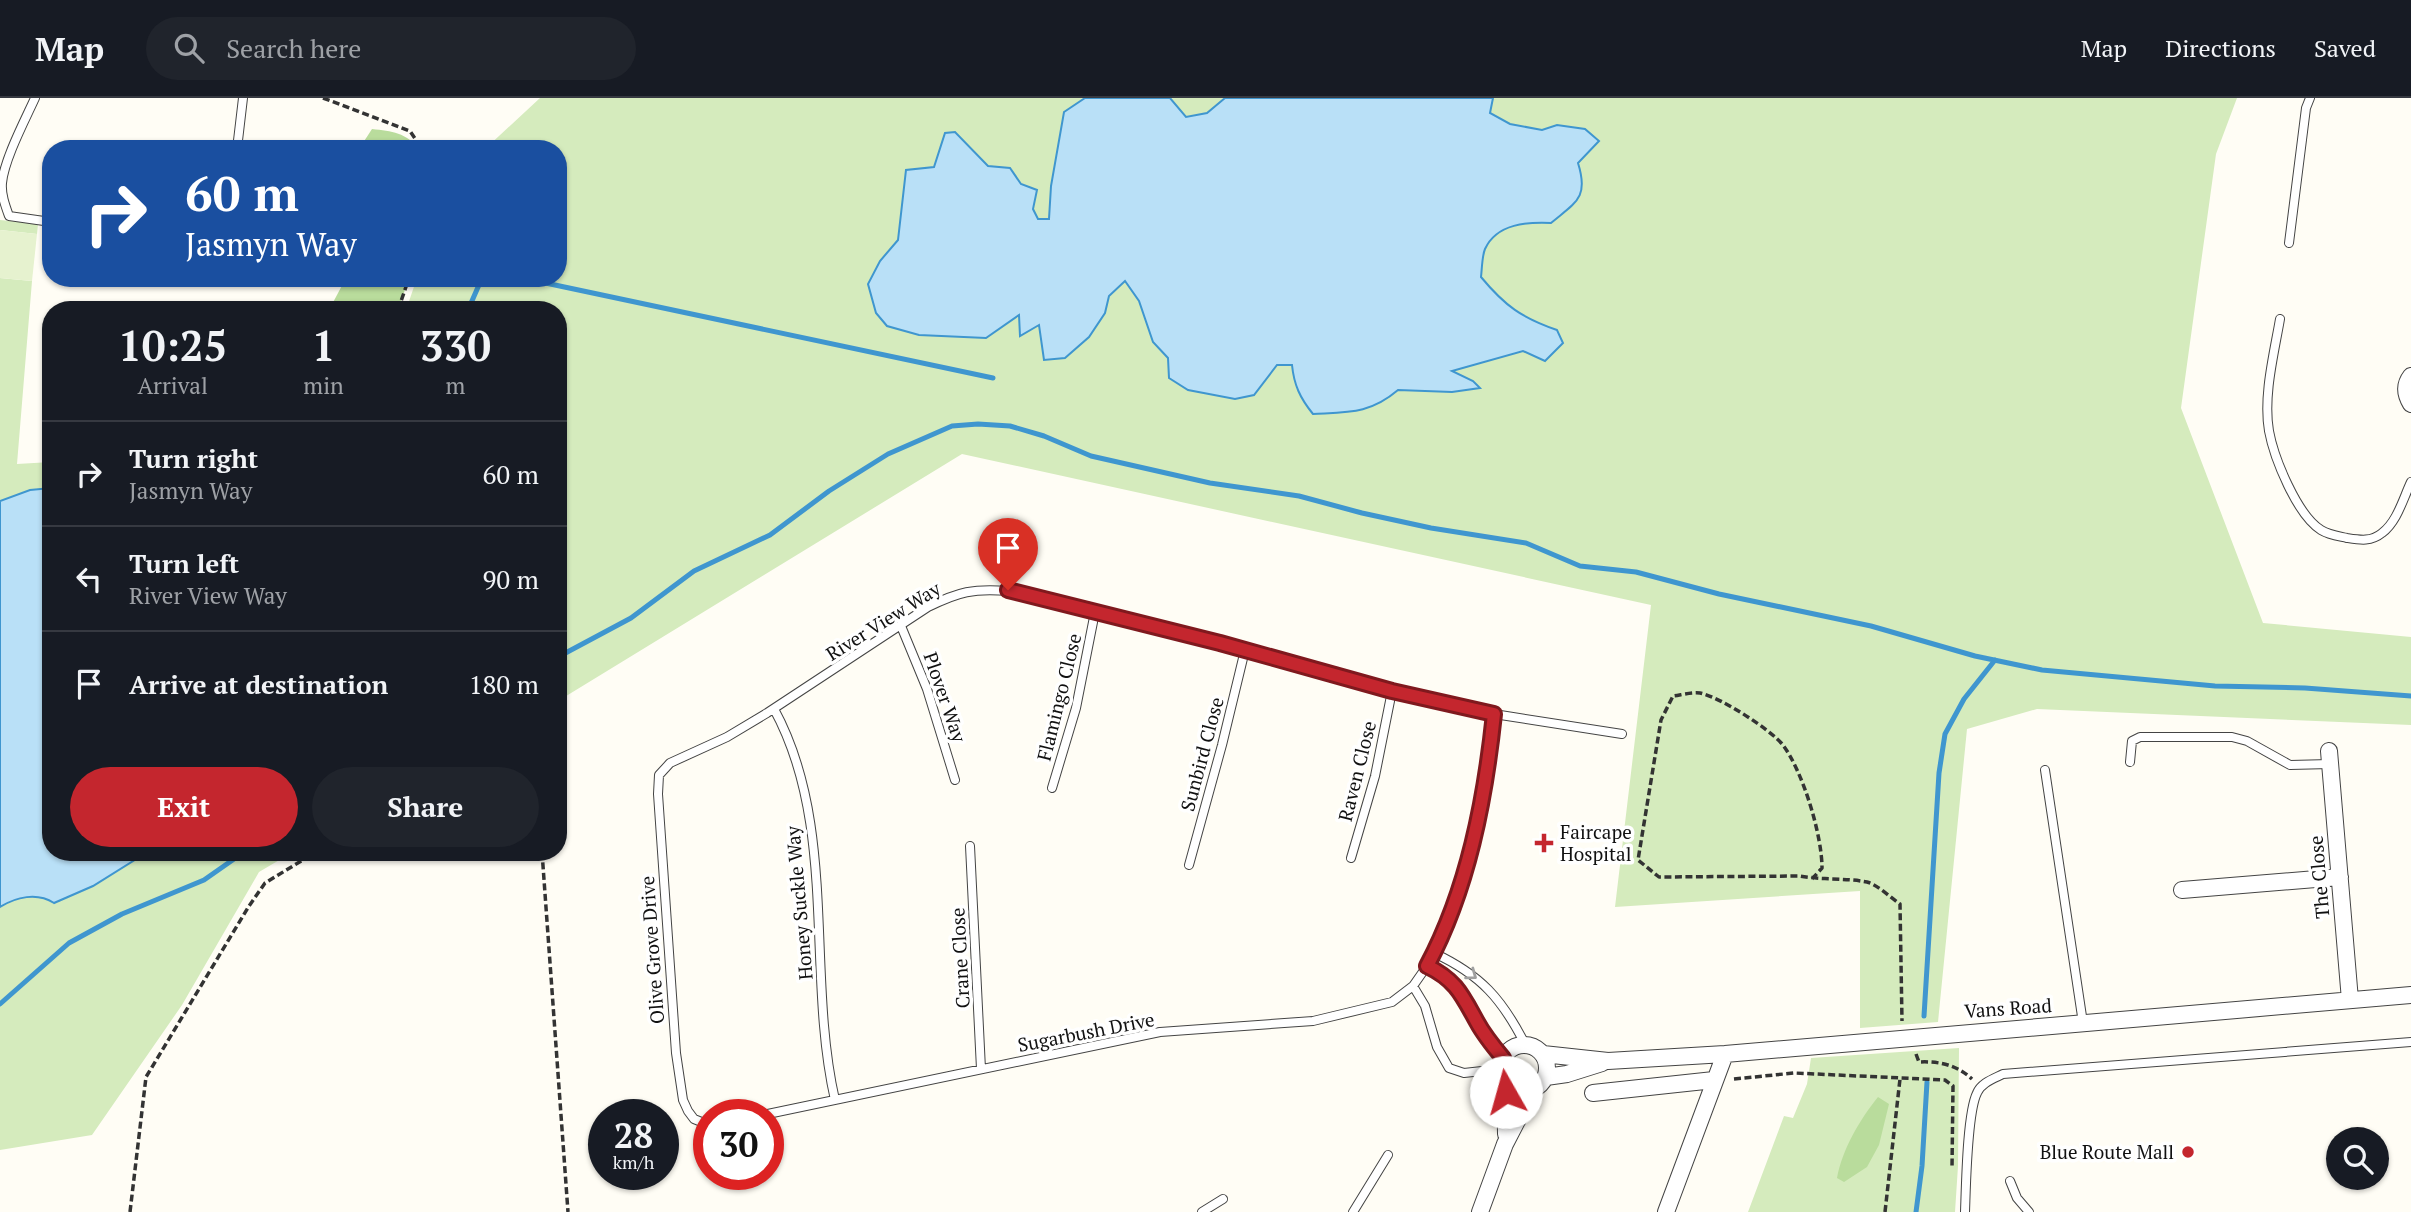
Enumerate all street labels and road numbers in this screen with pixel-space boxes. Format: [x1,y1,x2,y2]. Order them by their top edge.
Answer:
street label: River View Way [821,575,945,666]
street label: Flamingo Close [1031,631,1086,763]
street label: Plover Way [918,648,973,746]
street label: Sunbird Close [1174,694,1229,814]
street label: Raven Close [1332,718,1381,824]
street label: Honey Suckle Way [779,825,818,981]
street label: The Close [2302,834,2335,920]
street label: Olive Grove Drive [634,875,669,1025]
street label: Crane Close [944,907,975,1009]
street label: Vans Road [1963,992,2053,1023]
street label: Sugarbush Drive [1016,1006,1156,1057]

